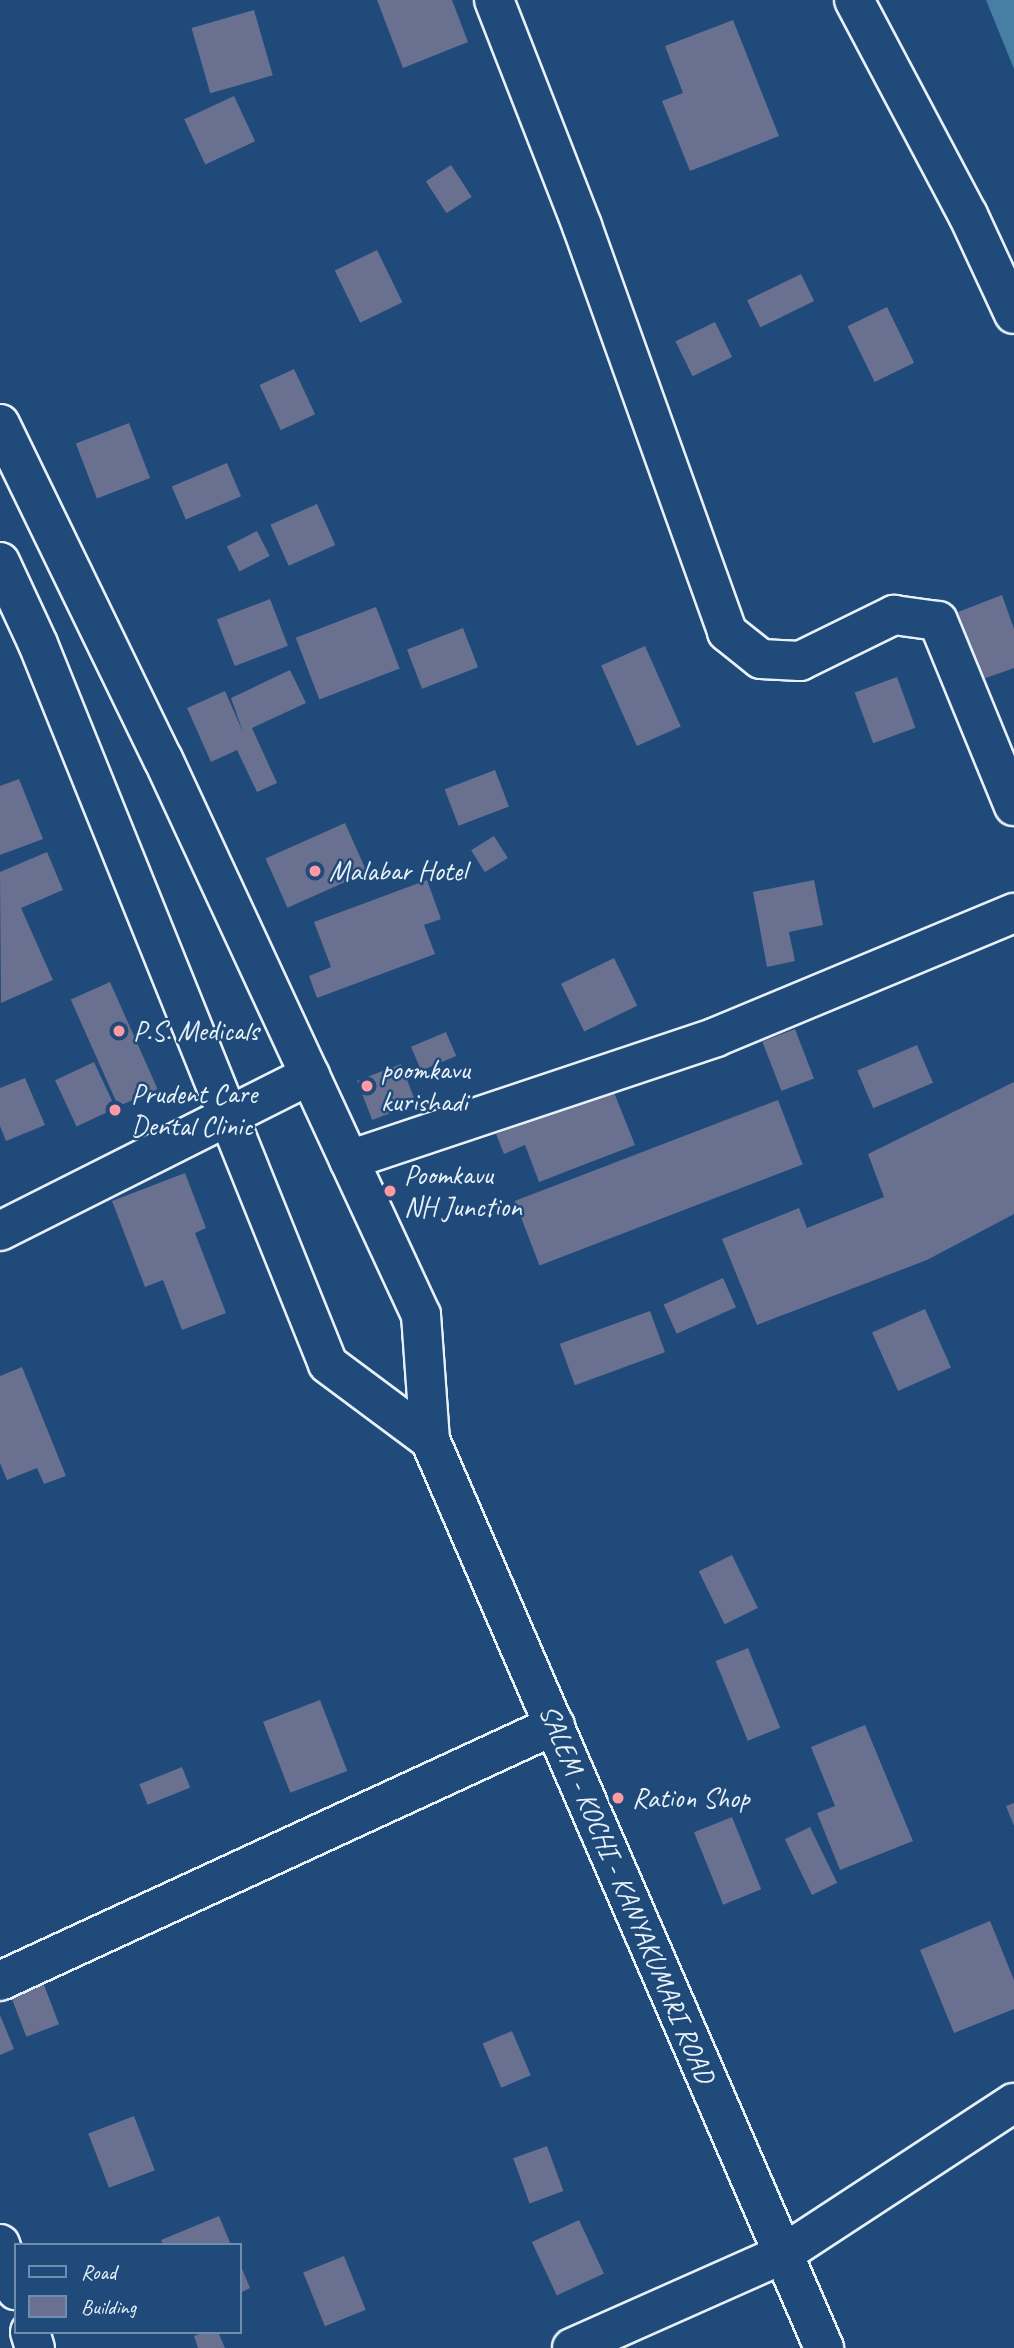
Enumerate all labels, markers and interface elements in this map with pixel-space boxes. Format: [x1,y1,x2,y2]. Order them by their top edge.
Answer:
place label: Malabar Hotel [329,854,467,888]
marker: Malabar Hotel [307,863,323,879]
place label: P.S. Medicals [133,1014,259,1048]
marker: P.S. Medicals [111,1023,127,1039]
place label: poomkavu kurishadi [381,1053,470,1119]
place label: Prudent Care Dental Clinic [131,1077,258,1143]
marker: poomkavu kurishadi [359,1078,375,1094]
marker: Prudent Care Dental Clinic [105,1100,125,1120]
place label: Poomkavu NH Junction [404,1158,521,1224]
marker: Poomkavu NH Junction [382,1183,398,1199]
street label: SALEM - KOCHI - KANYAKUMARI ROAD [532,1700,722,2088]
place label: Ration Shop [632,1781,750,1815]
marker: Ration Shop [610,1790,626,1806]
legend [14,2243,242,2334]
text: Road [81,2259,116,2285]
text: Building [81,2294,136,2320]

